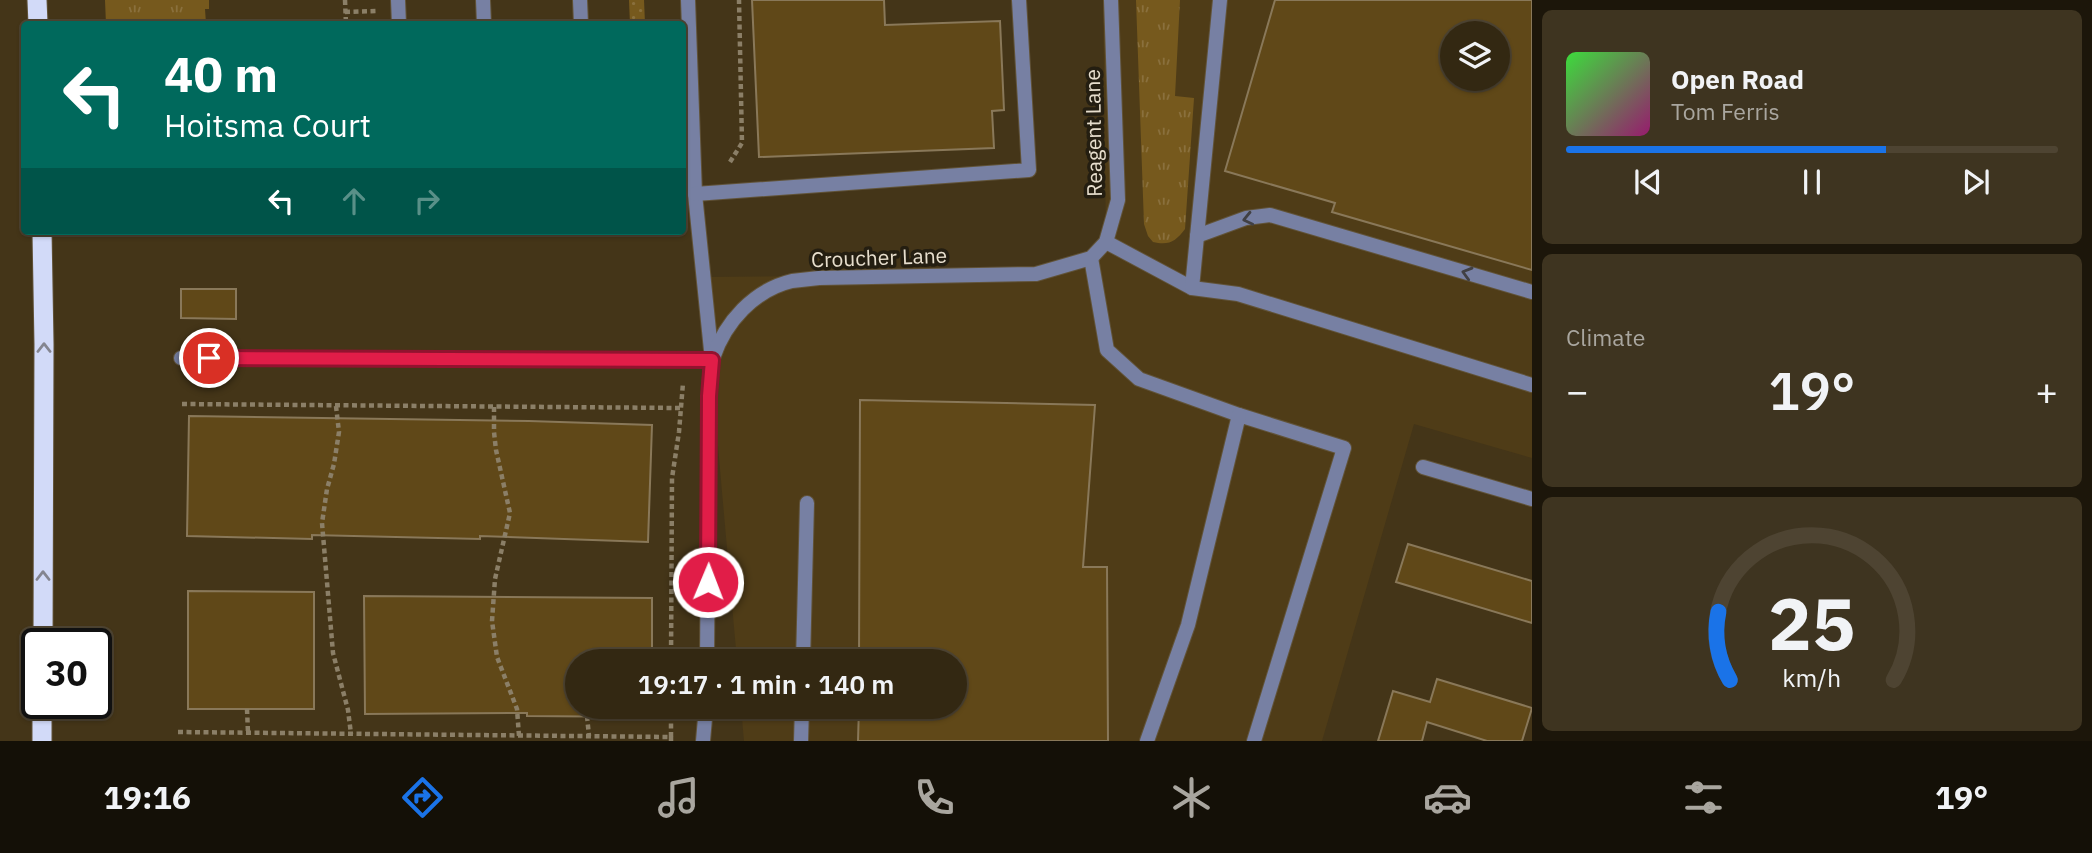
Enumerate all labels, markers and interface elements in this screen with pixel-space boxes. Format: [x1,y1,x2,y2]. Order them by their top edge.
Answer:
map controls [1440,21,1510,91]
button: layers [1440,21,1510,91]
text: 40 m [164,42,278,105]
icon: left [49,49,140,140]
text: Open Road [1671,62,1804,96]
street label: Reagent Lane [1078,69,1108,197]
text: Tom Ferris [1671,96,1780,126]
text: Hoitsma Court [164,104,371,146]
icon: previous [1629,163,1667,201]
icon: pause [1793,163,1831,201]
icon: next [1957,163,1995,201]
icon: left [262,182,300,220]
icon: ahead [335,182,373,220]
icon: right [408,182,446,220]
one-way arrow [1242,211,1254,225]
street label: Croucher Lane [810,241,948,273]
one-way arrow [1461,267,1473,281]
text: Climate [1566,322,1645,352]
pin [179,328,239,388]
icon: arrive [190,339,228,377]
one-way arrow [36,343,52,353]
text: 19° [1769,357,1855,424]
text: − [1566,366,1589,415]
text: + [2035,366,2058,415]
position arrow [671,545,745,619]
one-way arrow [35,570,51,581]
text: 25 [1768,576,1856,671]
speed limit sign: 30 [21,628,112,719]
text: km/h [1783,661,1841,694]
text: 19:17 · 1 min · 140 m [638,667,894,701]
icon: directions [398,773,447,822]
icon: music [654,773,703,822]
icon: phone [910,773,959,822]
icon: climate [1167,773,1216,822]
icon: car [1423,773,1472,822]
icon: filters [1679,773,1728,822]
text: 19:16 [104,776,191,818]
text: 19° [1935,776,1988,818]

